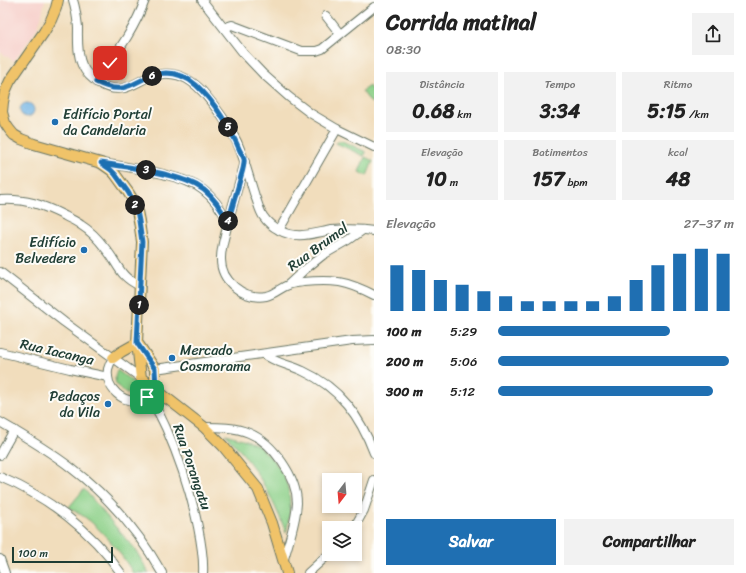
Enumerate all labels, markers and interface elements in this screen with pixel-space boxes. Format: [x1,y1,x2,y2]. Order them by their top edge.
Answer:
text: Corrida matinal [386,3,536,42]
button: share [692,13,734,55]
text: 08:30 [386,38,421,61]
pin [93,46,127,80]
icon: check [99,52,121,74]
pin: 6 [142,66,162,86]
text: 6 [149,66,155,85]
text: Distância [419,75,465,94]
text: Tempo [545,75,575,94]
text: Ritmo [664,75,692,94]
text: 0.68 [412,94,454,129]
text: 3:34 [540,94,580,129]
text: 5:15 [647,94,686,129]
place label: Edifício Portal da Candelaria [63,102,153,143]
text: km [454,105,472,124]
text: /km [686,105,709,124]
marker: Edifício Portal da Candelaria [50,117,60,127]
pin: 5 [218,117,238,137]
text: 5 [225,117,231,136]
text: Elevação [421,143,463,162]
text: Batimentos [532,143,588,162]
text: kcal [668,143,688,162]
pin: 3 [136,160,156,180]
text: 3 [143,160,149,179]
text: 10 [426,162,447,197]
text: 157 [532,162,565,197]
text: 48 [666,162,690,197]
text: m [447,173,458,192]
text: bpm [565,173,588,192]
pin: 2 [125,195,145,215]
text: 2 [132,195,138,214]
pin: 4 [218,211,238,231]
text: 4 [225,211,231,230]
text: Elevação [386,212,436,235]
text: 27–37 m [684,212,734,235]
street label: Rua Brumal [282,216,355,278]
place label: Edifício Belvedere [15,230,76,271]
marker: Edifício Belvedere [79,245,89,255]
pin: 1 [129,295,149,315]
text: 1 [137,295,141,314]
text: 100 m [386,320,421,343]
text: 5:29 [450,320,477,343]
street label: Rua Iacanga [18,331,97,373]
place label: Mercado Cosmorama [180,338,251,379]
text: 200 m [386,350,423,373]
text: 5:06 [450,350,477,373]
marker: Mercado Cosmorama [167,353,177,363]
pin [130,380,164,414]
text: 300 m [386,380,423,403]
text: 5:12 [450,380,475,403]
place label: Pedaços da Vila [50,384,101,425]
icon: arrive [136,386,158,408]
marker: Pedaços da Vila [103,399,113,409]
street label: Rua Porangatu [166,420,219,514]
north arrow [322,473,362,513]
map controls [322,473,362,561]
button: Salvar [386,519,556,565]
button: Compartilhar [564,519,734,565]
button: layers [322,521,362,561]
text: 100 m [18,544,48,563]
scale bar [12,545,113,564]

